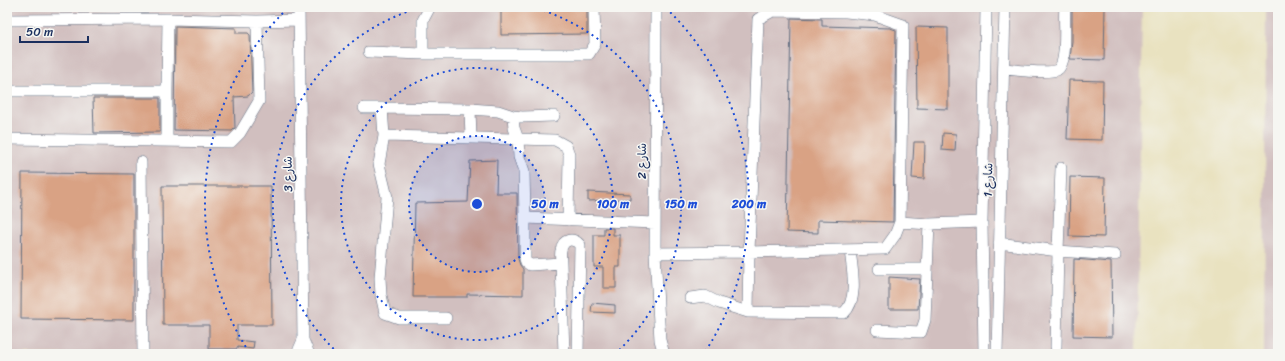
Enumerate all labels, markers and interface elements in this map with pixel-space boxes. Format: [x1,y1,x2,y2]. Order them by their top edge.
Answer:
scale bar [20,18,88,44]
text: 50 m [26,21,53,43]
street label: شارع 2 [631,143,653,179]
street label: شارع 3 [277,156,299,192]
street label: شارع 1 [977,163,999,197]
text: 50 m [531,193,559,215]
text: 100 m [597,193,630,215]
text: 150 m [665,193,698,215]
text: 200 m [731,193,767,215]
centre of rings [470,197,484,211]

